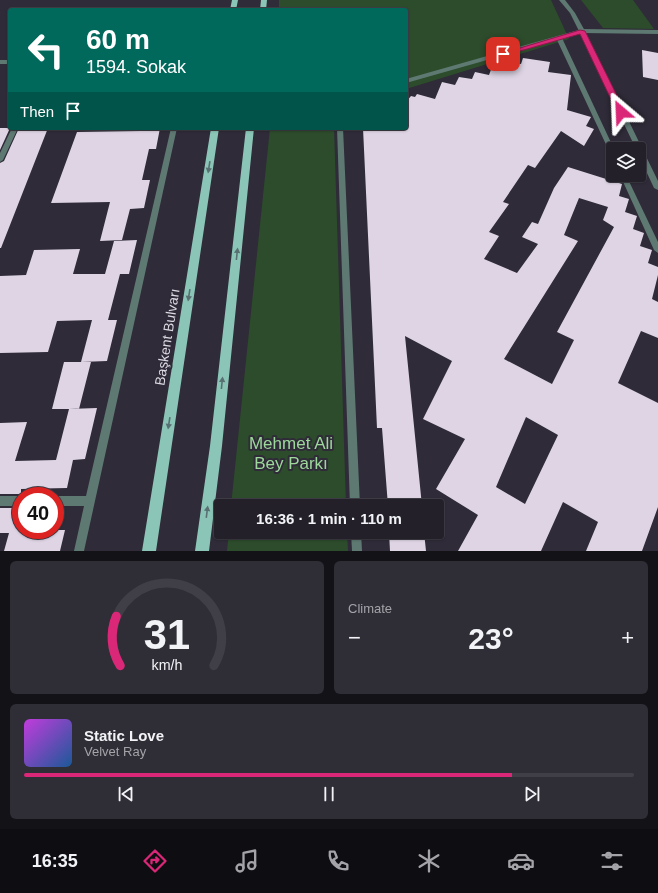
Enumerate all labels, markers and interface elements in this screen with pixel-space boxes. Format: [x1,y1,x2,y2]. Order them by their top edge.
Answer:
icon: left [20,24,72,76]
text: 60 m [86,24,150,55]
pin [486,37,520,71]
icon: arrive [492,43,514,65]
text: 1594. Sokak [86,57,186,77]
position arrow [600,91,642,133]
icon: arrive [62,100,84,122]
text: Then [20,103,54,120]
map controls [606,142,646,182]
button: layers [606,142,646,182]
one-way arrow [206,160,212,173]
one-way arrow [233,248,240,260]
street label: Başkent Bulvarı [151,287,183,387]
one-way arrow [186,289,192,301]
one-way arrow [219,377,226,389]
one-way arrow [166,417,172,429]
park label: Mehmet Ali Bey Parkı [249,434,333,473]
speed limit sign: 40 [12,487,64,539]
one-way arrow [204,506,210,518]
text: 16:36 · 1 min · 110 m [256,510,402,527]
text: Climate [348,601,392,616]
text: 31 [144,610,190,657]
text: 23° [468,622,514,655]
text: − [348,625,361,650]
text: + [621,625,634,650]
text: km/h [152,656,183,672]
text: Static Love [84,727,164,744]
text: Velvet Ray [84,744,146,759]
icon: previous [115,783,137,805]
icon: pause [318,783,340,805]
icon: next [521,783,543,805]
icon: directions [141,847,169,875]
icon: music [233,847,261,875]
icon: phone [324,847,352,875]
icon: climate [415,847,443,875]
icon: car [507,847,535,875]
icon: filters [598,847,626,875]
text: 16:35 [32,851,78,871]

